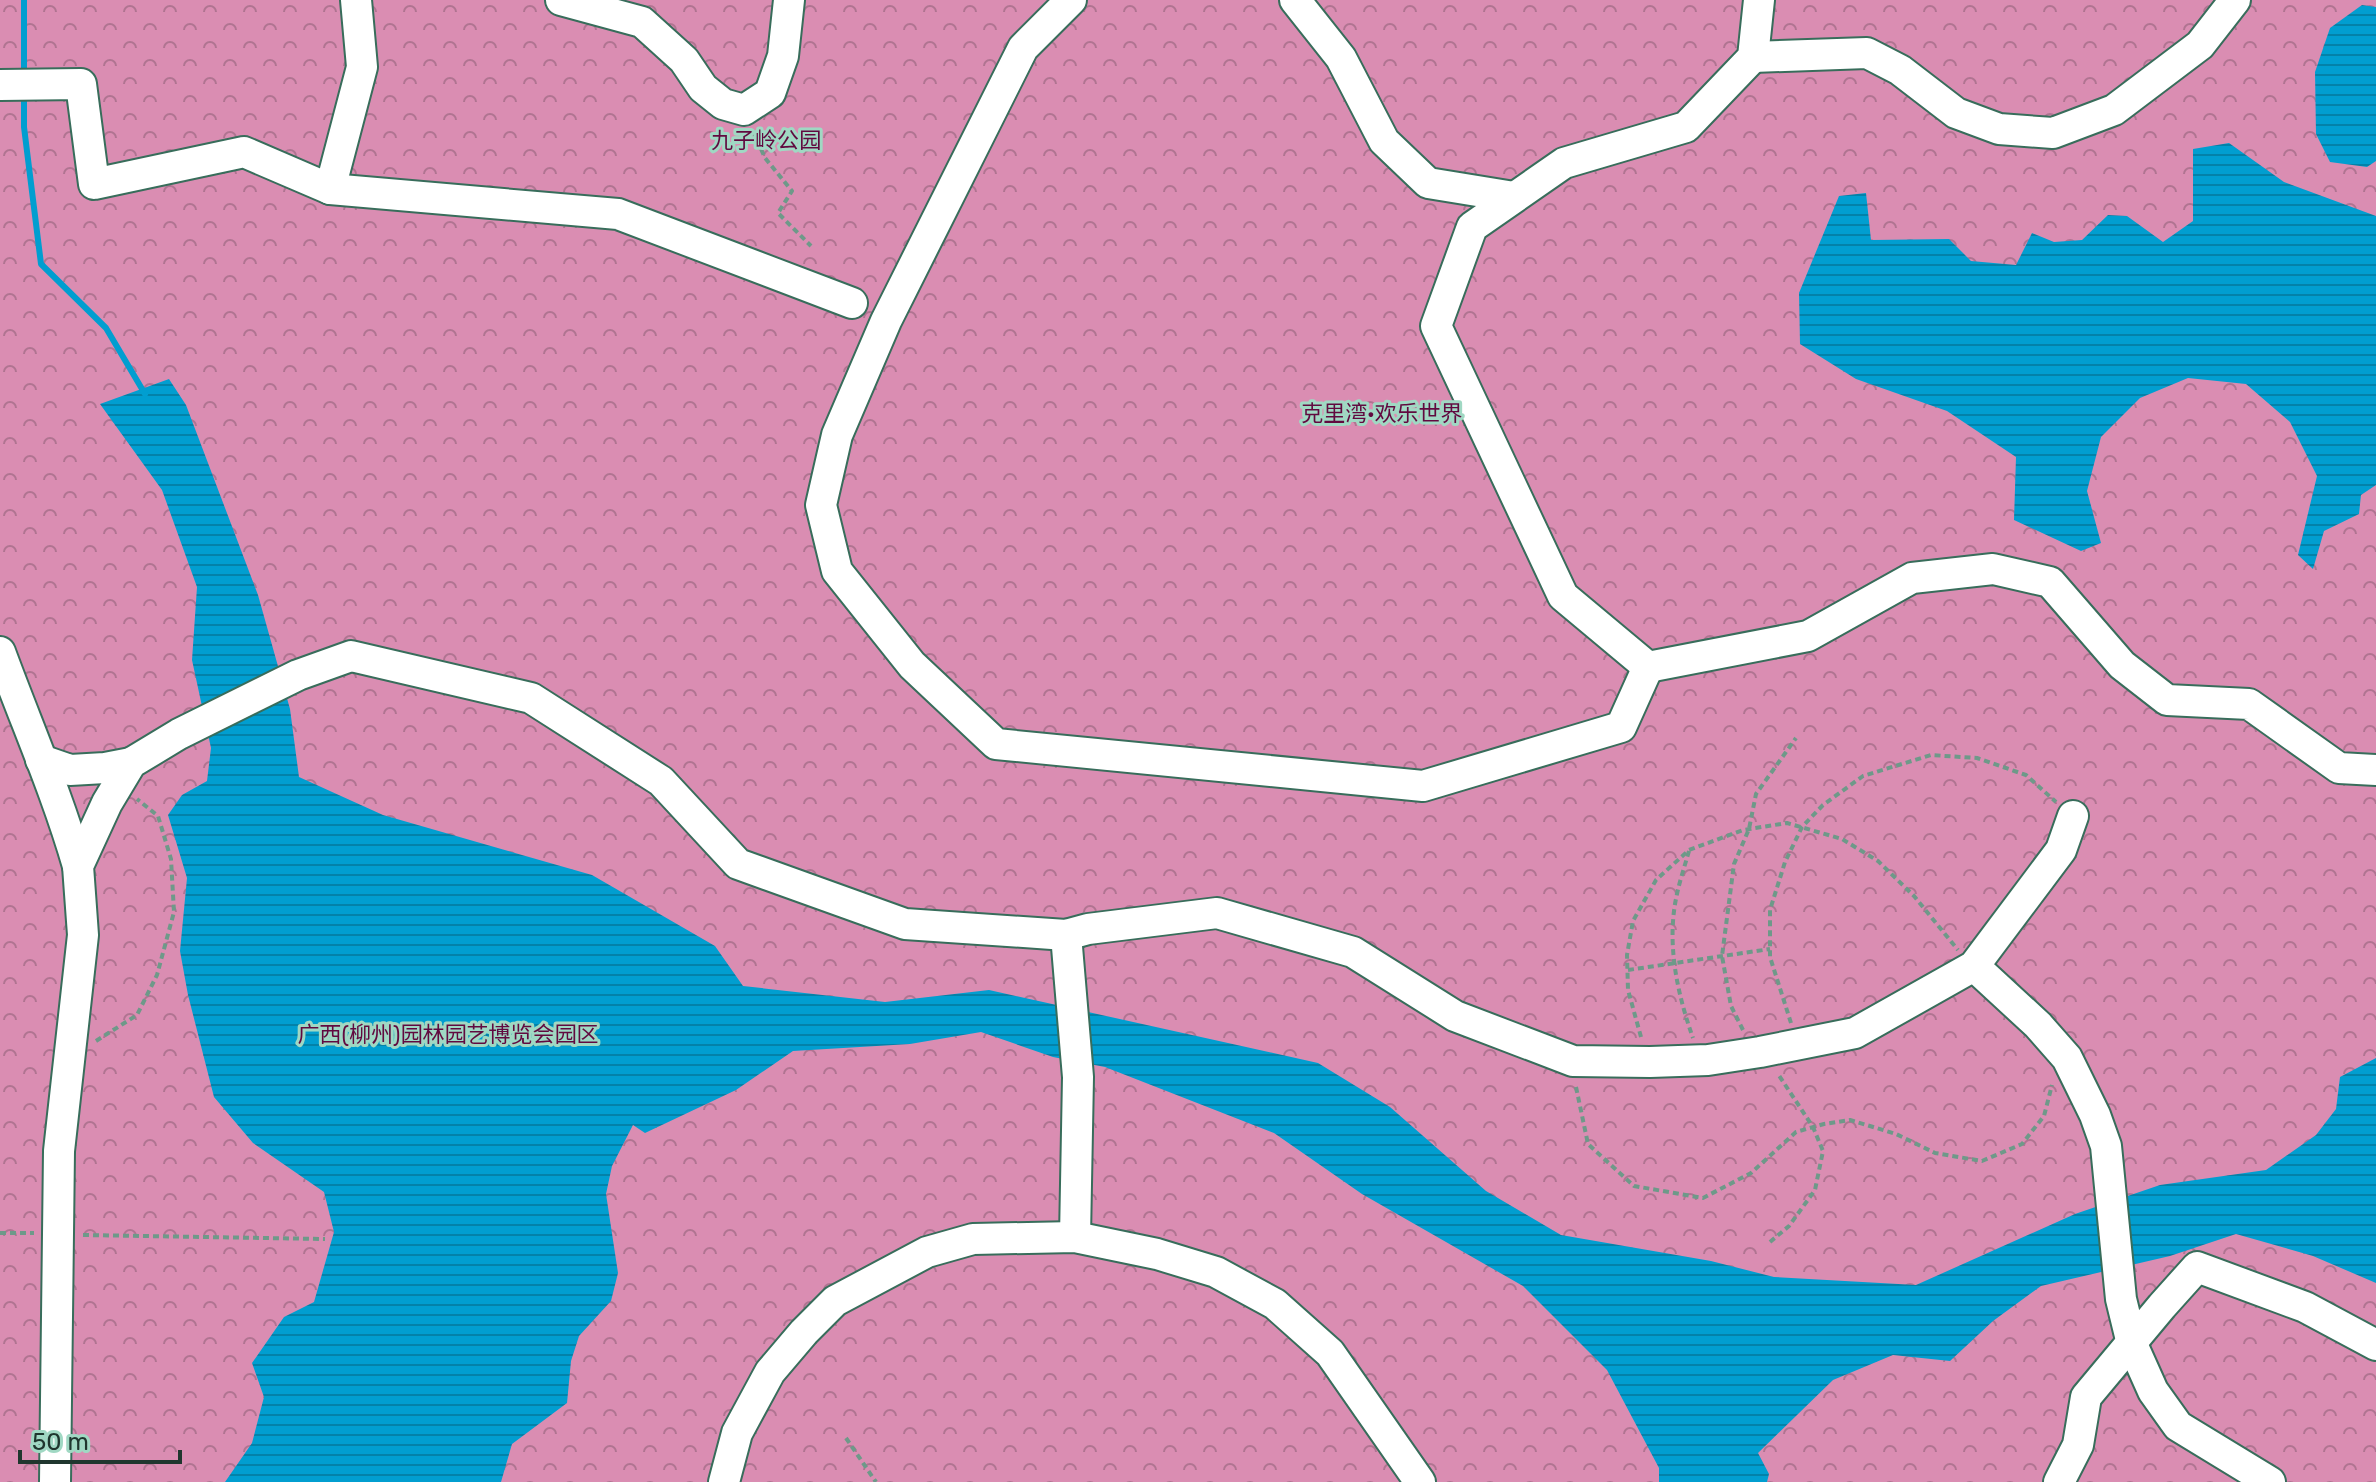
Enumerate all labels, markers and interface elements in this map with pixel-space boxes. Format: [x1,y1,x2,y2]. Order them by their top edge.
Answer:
park label: 九子岭公园 [711,127,821,154]
park label: 克里湾·欢乐世界 [1301,400,1463,427]
park label: 广西(柳州)园林园艺博览会园区 [298,1021,598,1048]
scale bar [20,1414,180,1464]
text: 50 m [32,1428,89,1456]

